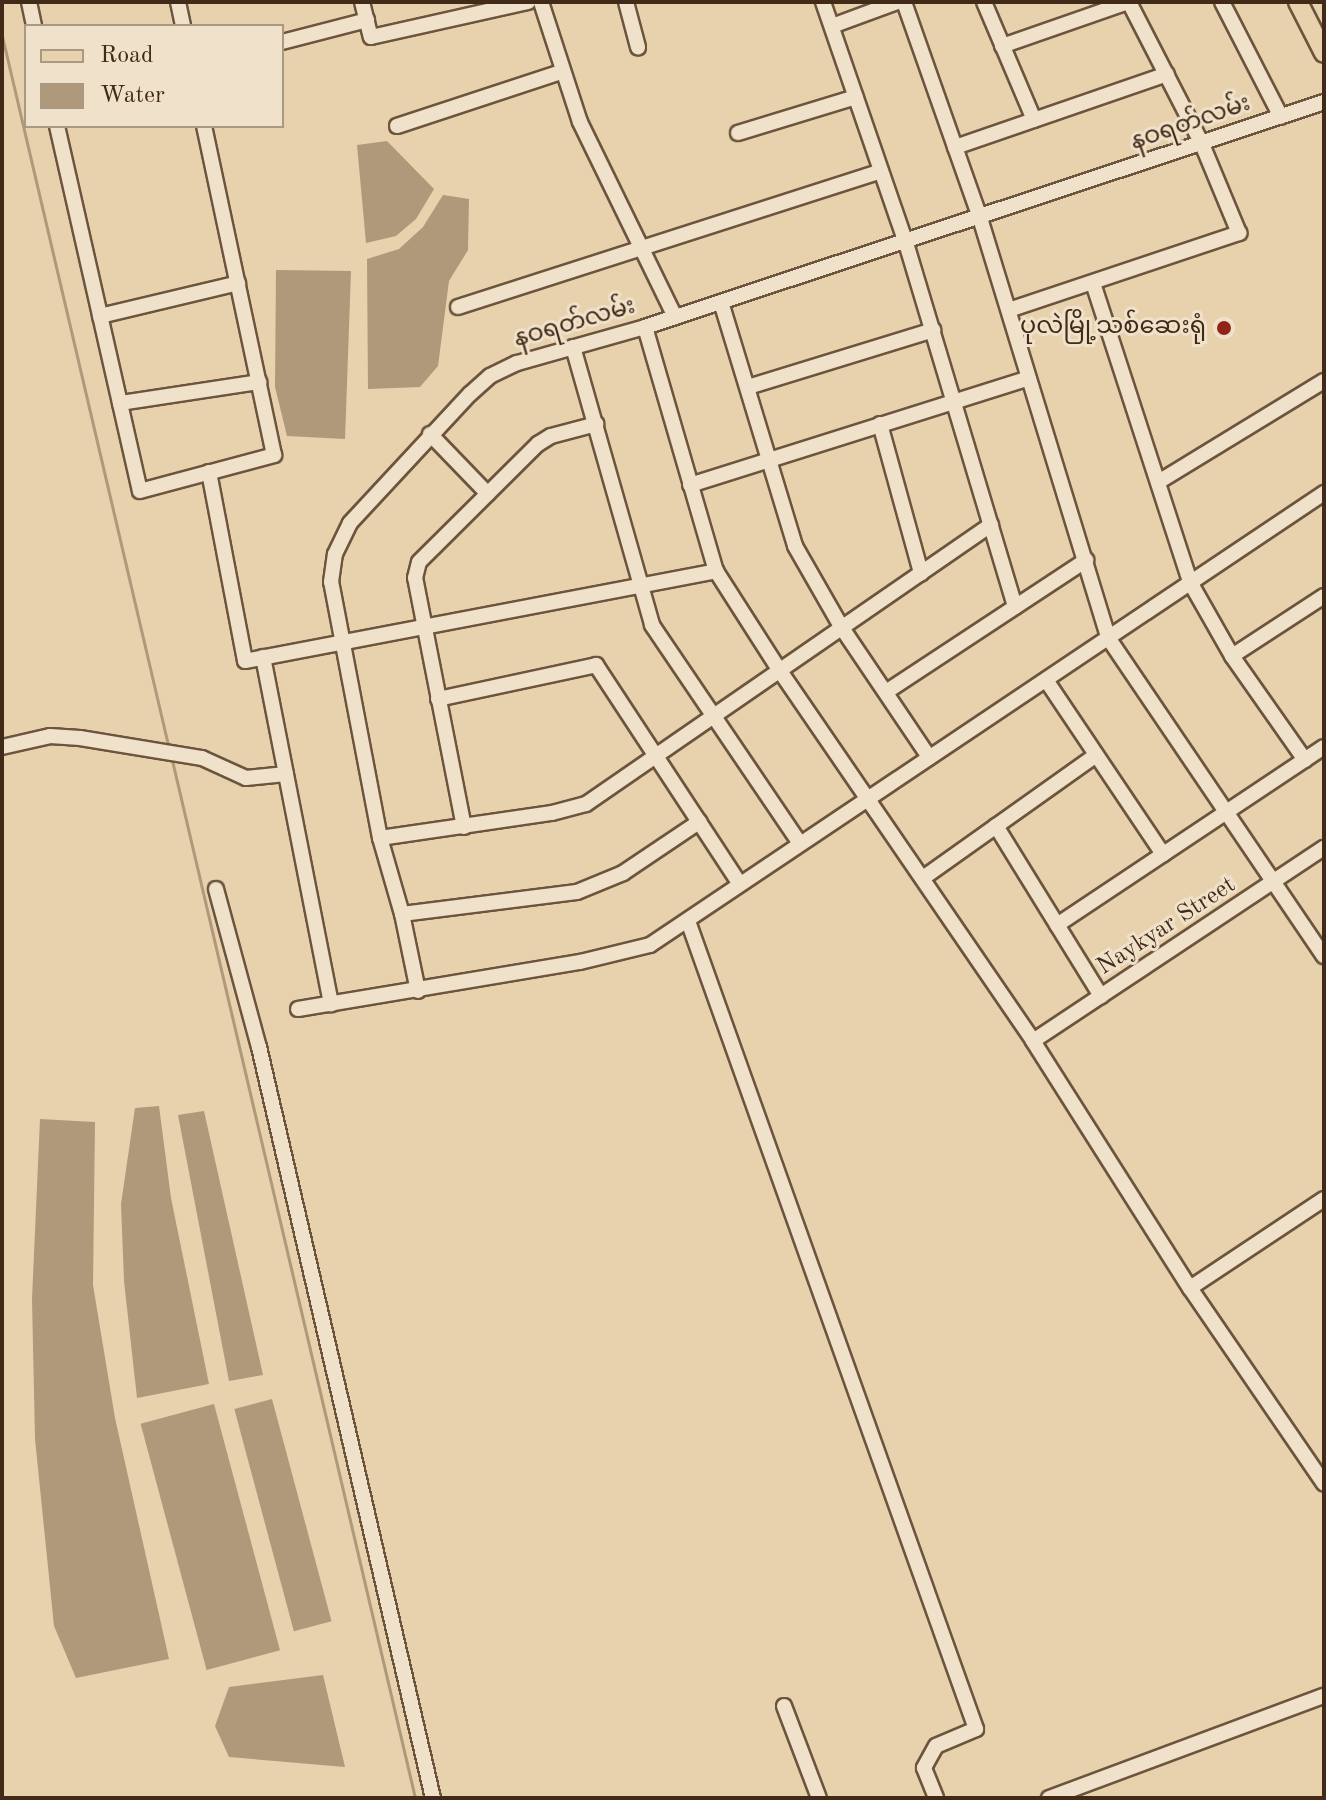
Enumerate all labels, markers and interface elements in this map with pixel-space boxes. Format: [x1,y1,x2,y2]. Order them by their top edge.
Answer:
legend [24,24,284,128]
text: Road [100,44,153,68]
text: Water [100,84,165,108]
street label: နဝရတ်လမ်း [1127,90,1255,158]
street label: နဝရတ်လမ်း [511,293,639,355]
place label: ပုလဲမြို့သစ်ဆေးရုံ [1020,314,1206,342]
marker: ပုလဲမြို့သစ်ဆေးရုံ [1213,317,1235,339]
street label: Naykyar Street [1092,872,1242,982]

